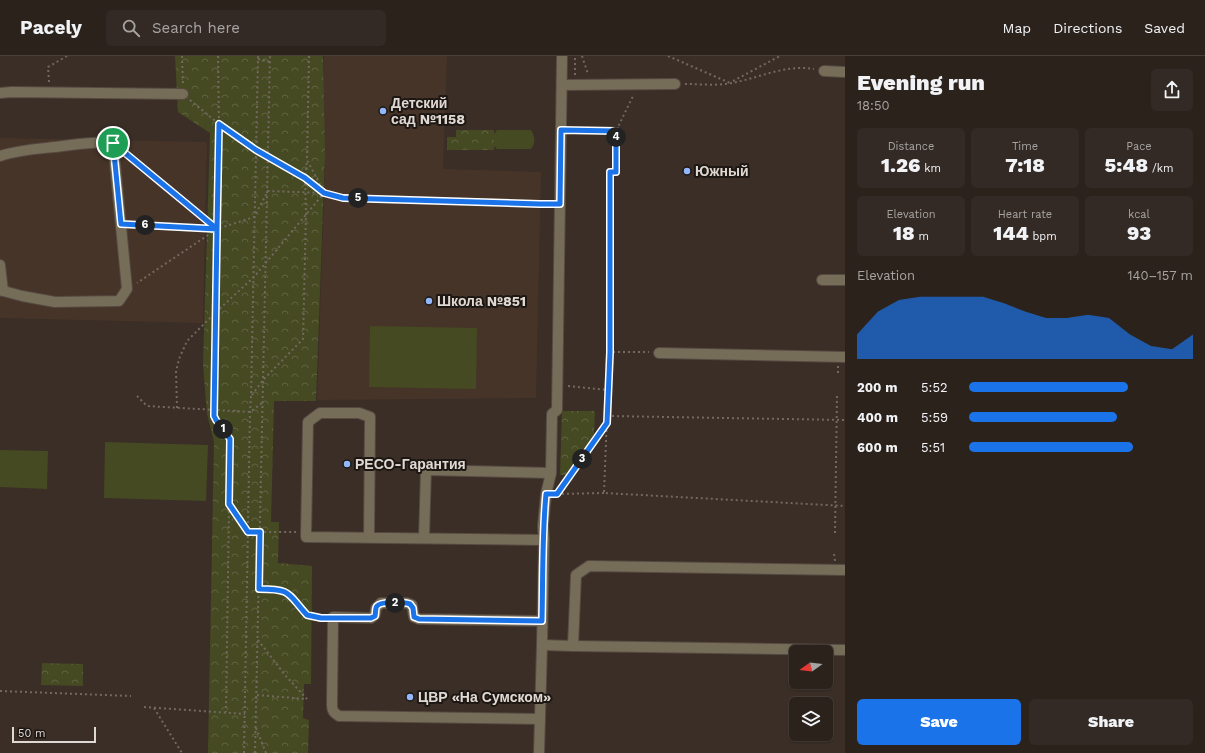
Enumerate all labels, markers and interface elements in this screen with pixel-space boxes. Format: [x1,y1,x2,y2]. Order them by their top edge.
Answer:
search box [106,10,386,46]
text: Pacely [20,16,82,39]
icon: search [120,17,142,39]
text: Search here [152,19,240,37]
text: Map [1003,20,1031,36]
text: Directions [1053,20,1122,36]
text: Saved [1144,20,1185,36]
button: share [1151,69,1193,111]
text: Evening run [857,70,985,95]
place label: Детский сад №1158 [391,95,465,127]
text: 18:50 [857,98,890,113]
marker: Детский сад №1158 [378,106,388,116]
pin [96,126,130,160]
pin: 4 [606,127,626,147]
text: 4 [612,130,620,143]
icon: arrive [102,132,124,154]
text: Distance [888,140,934,153]
text: Time [1012,140,1038,153]
text: Pace [1126,140,1152,153]
text: 1.26 [881,153,920,177]
text: 7:18 [1005,153,1045,177]
text: 5:48 [1105,153,1148,177]
text: km [920,162,941,175]
text: /km [1148,162,1173,175]
place label: Южный [695,163,749,179]
marker: Южный [682,166,692,176]
pin: 5 [348,188,368,208]
text: 5 [355,191,361,204]
text: Elevation [886,208,936,221]
text: Heart rate [998,208,1052,221]
text: kcal [1128,208,1150,221]
pin: 6 [135,215,155,235]
text: 6 [142,218,148,231]
text: 18 [893,221,915,245]
text: 144 [993,221,1029,245]
text: 93 [1127,221,1151,245]
text: m [915,230,929,243]
text: bpm [1029,230,1057,243]
text: Elevation [857,268,915,283]
text: 140–157 m [1127,268,1193,283]
place label: Школа №851 [437,293,526,309]
marker: Школа №851 [424,296,434,306]
text: 200 m [857,380,897,395]
text: 5:52 [921,380,948,395]
text: 400 m [857,410,898,425]
text: 5:59 [921,410,948,425]
pin: 1 [213,419,233,439]
text: 1 [221,422,225,435]
text: 600 m [857,440,898,455]
text: 5:51 [921,440,945,455]
pin: 3 [572,449,592,469]
text: 3 [579,452,585,465]
place label: РЕСО-Гарантия [355,456,466,472]
marker: РЕСО-Гарантия [342,459,352,469]
pin: 2 [385,593,405,613]
text: 2 [392,596,398,609]
north arrow [789,645,833,689]
map controls [789,645,833,741]
place label: ЦВР «На Сумском» [418,689,551,705]
marker: ЦВР «На Сумском» [405,692,415,702]
button: layers [789,697,833,741]
button: Save [857,699,1021,745]
button: Share [1029,699,1193,745]
scale bar [12,725,96,744]
text: 50 m [18,727,45,740]

